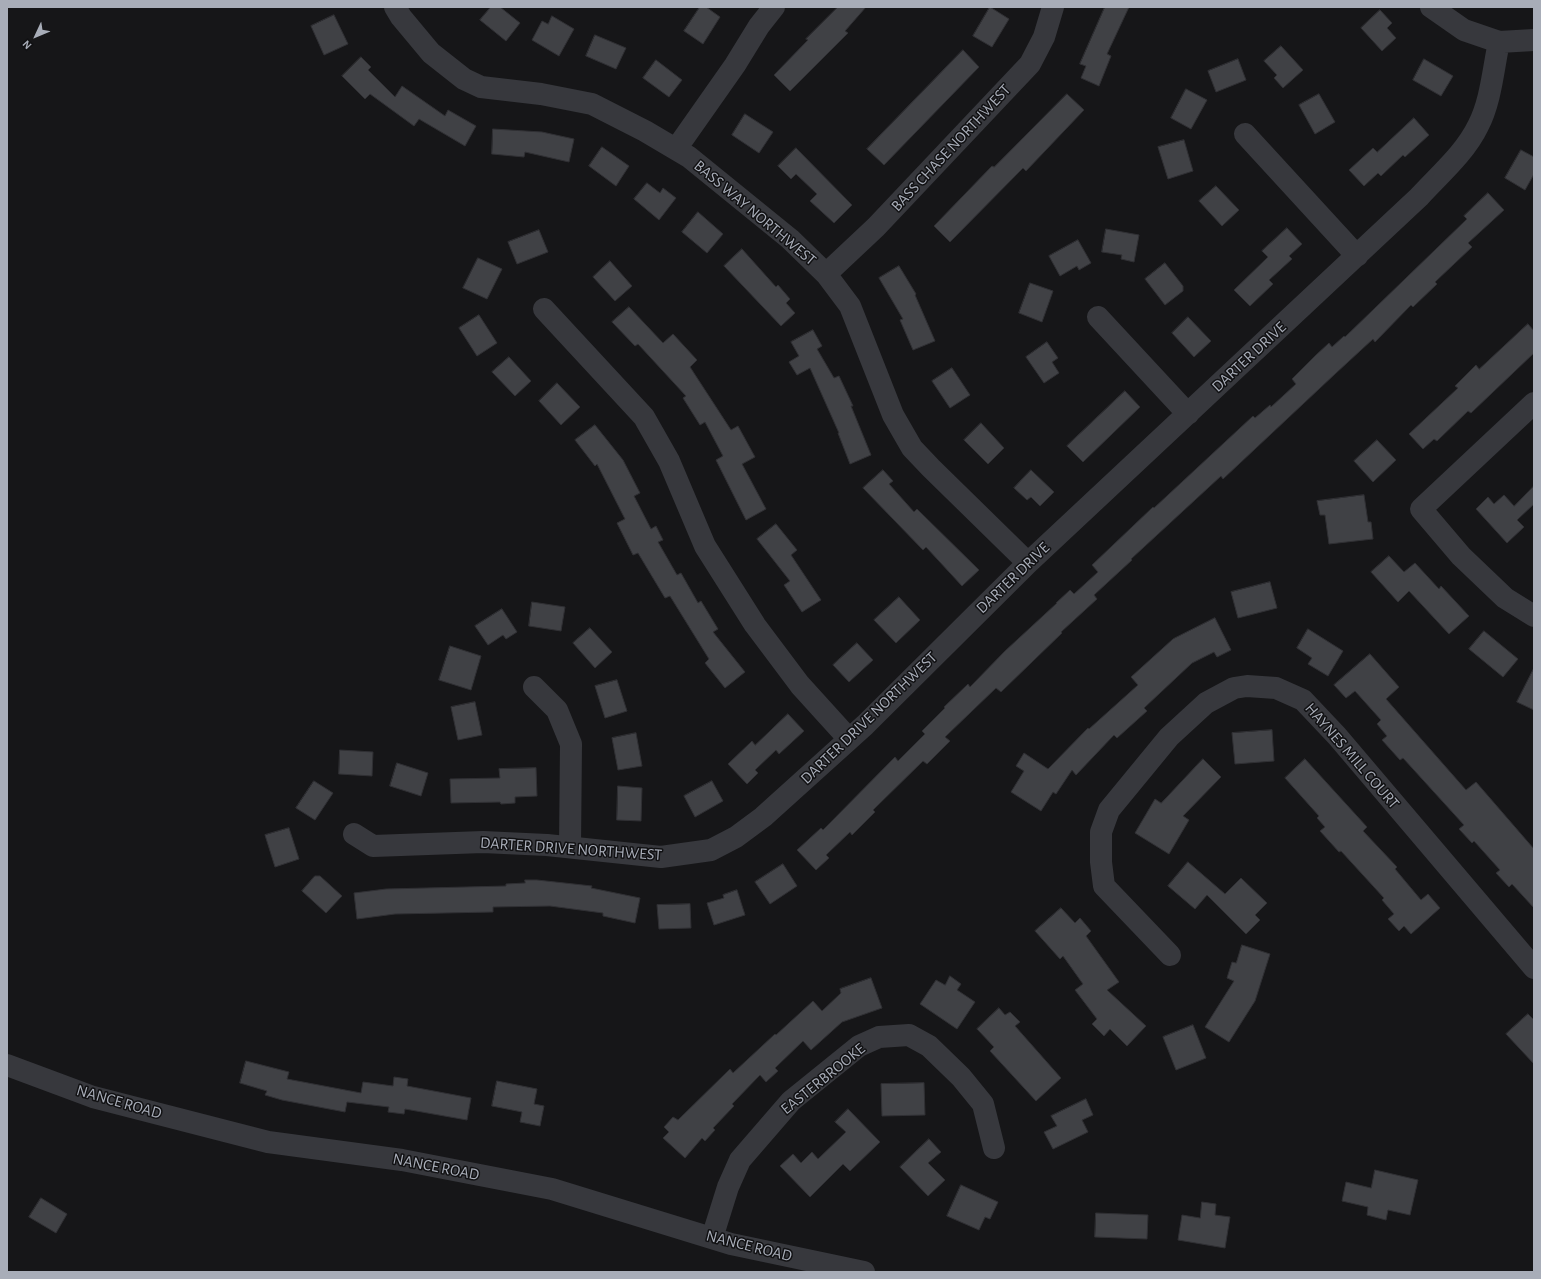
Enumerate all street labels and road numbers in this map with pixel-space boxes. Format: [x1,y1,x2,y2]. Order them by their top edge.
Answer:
street label: BASS CHASE NORTHWEST [887,80,1015,216]
street label: BASS WAY NORTHWEST [690,156,820,270]
street label: DARTER DRIVE [1208,318,1290,396]
street label: DARTER DRIVE [972,538,1054,618]
street label: DARTER DRIVE NORTHWEST [797,648,941,788]
street label: HAYNES MILL COURT [1301,699,1403,813]
street label: DARTER DRIVE NORTHWEST [480,833,662,865]
street label: EASTERBROOKE [777,1039,869,1119]
street label: NANCE ROAD [74,1081,164,1123]
street label: NANCE ROAD [391,1149,481,1185]
street label: NANCE ROAD [704,1226,794,1266]

